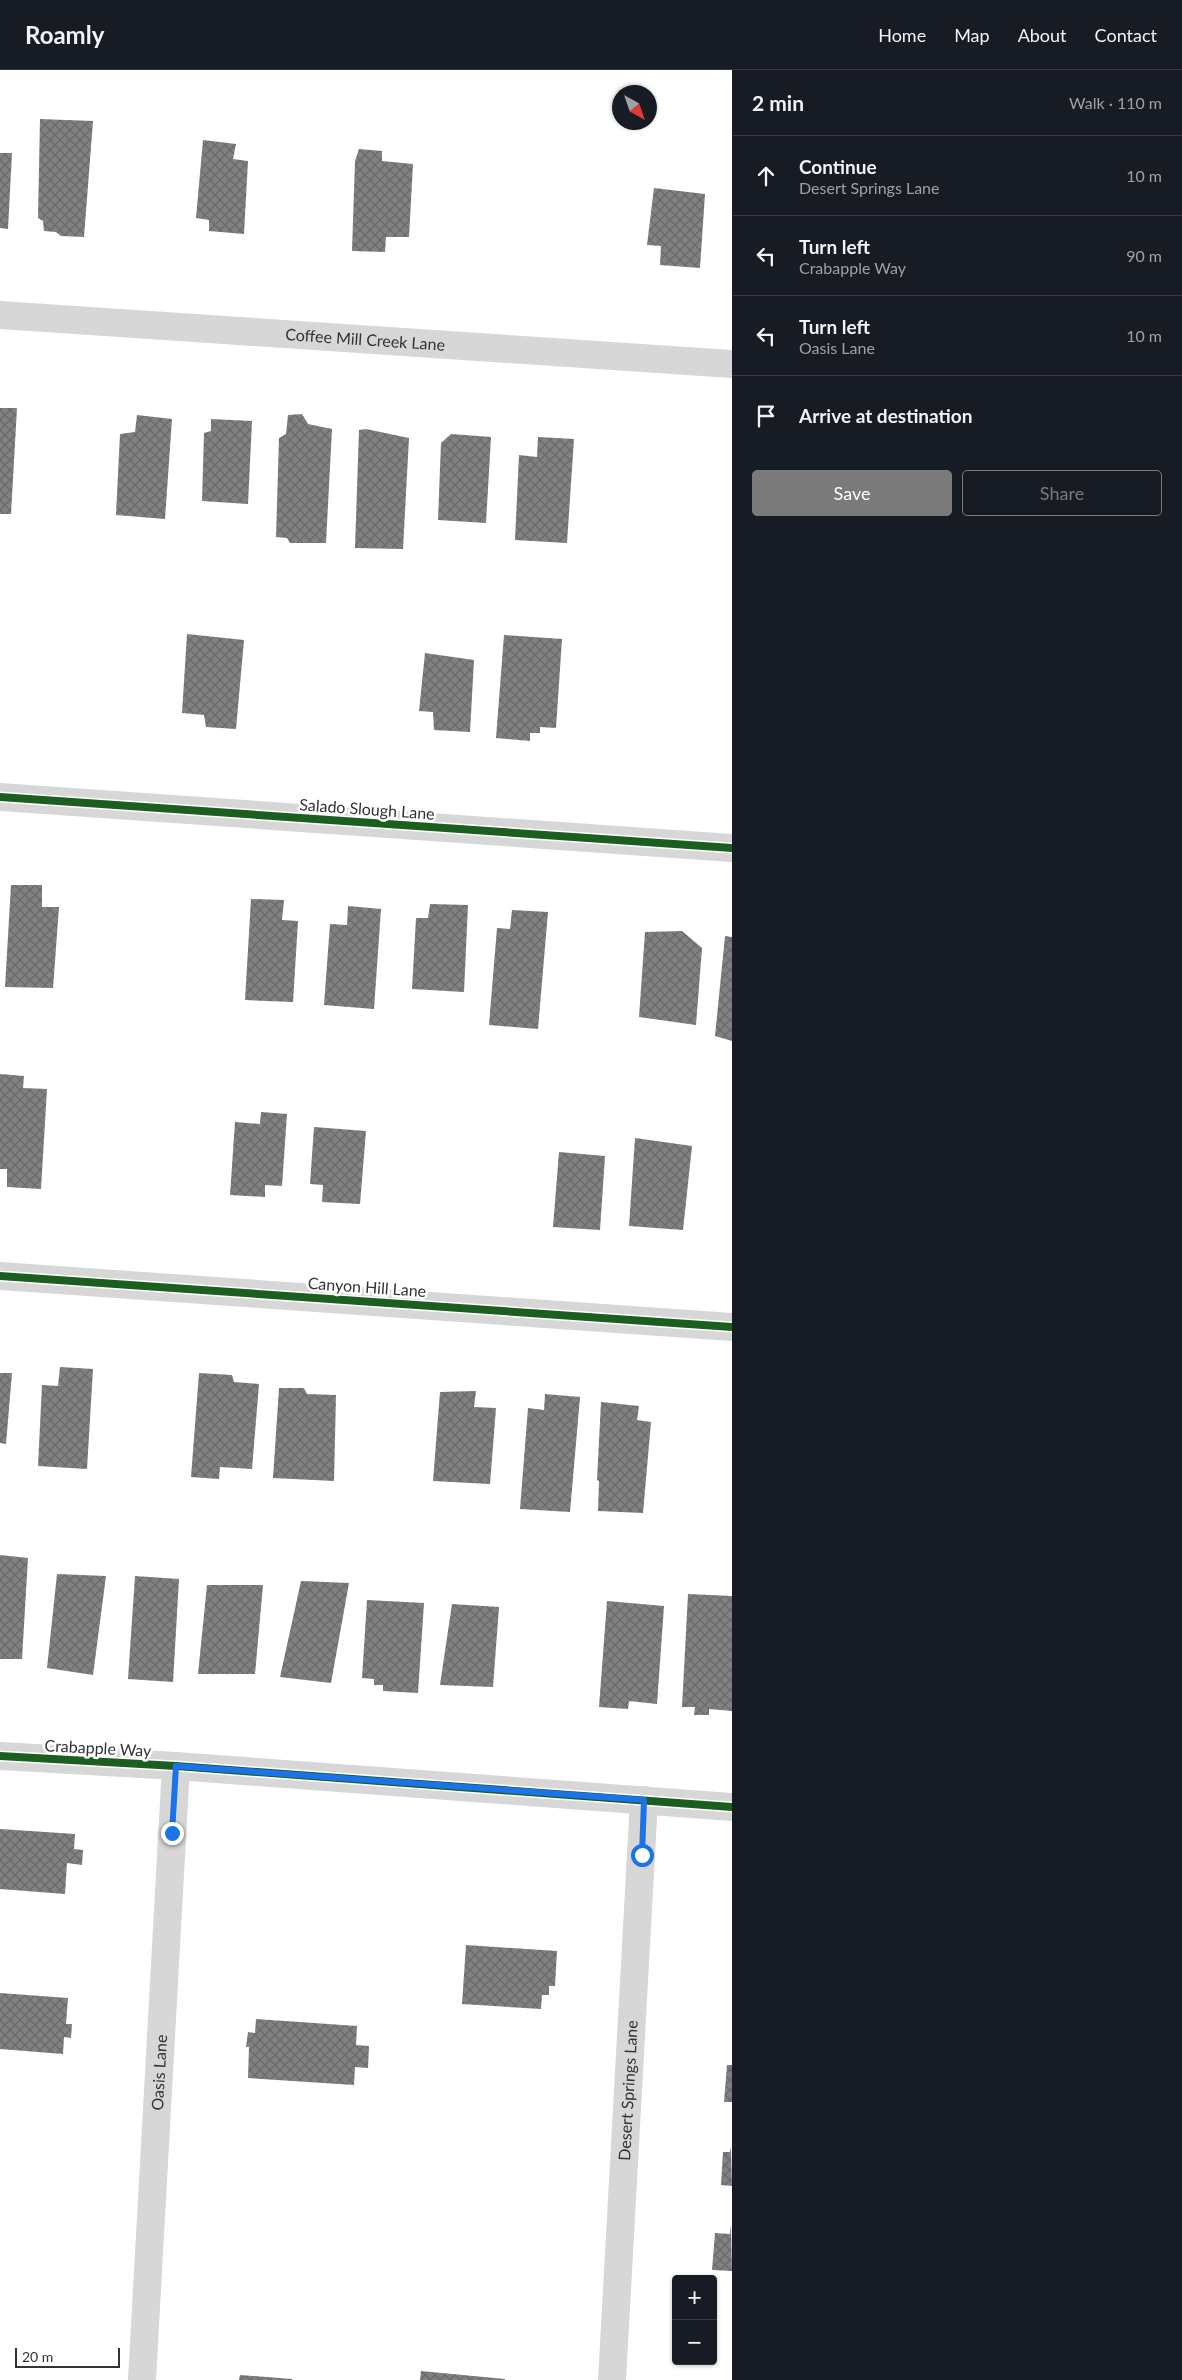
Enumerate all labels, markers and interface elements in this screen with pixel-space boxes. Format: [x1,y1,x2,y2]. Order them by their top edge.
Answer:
text: Roamly [25,20,104,49]
text: Home [878,24,926,46]
text: Map [954,24,990,46]
text: About [1018,24,1067,46]
text: Contact [1095,24,1157,46]
north arrow [612,85,657,130]
text: 2 min [752,90,804,115]
text: Walk · 110 m [1069,93,1162,112]
text: Continue [799,155,877,178]
icon: ahead [752,162,780,190]
text: 10 m [1126,166,1162,185]
text: Desert Springs Lane [799,178,940,197]
text: Turn left [799,235,870,258]
icon: left [752,242,780,270]
text: 90 m [1126,246,1162,265]
text: Crabapple Way [799,258,906,277]
text: Turn left [799,315,870,338]
icon: left [752,322,780,350]
street label: Coffee Mill Creek Lane [285,324,446,354]
text: 10 m [1126,326,1162,345]
text: Oasis Lane [799,338,875,357]
icon: arrive [752,402,780,430]
text: Arrive at destination [799,404,972,427]
button: Save [752,470,952,516]
button: Share [962,470,1162,516]
street label: Salado Slough Lane [299,794,435,823]
street label: Canyon Hill Lane [307,1273,427,1300]
street label: Crabapple Way [44,1735,153,1760]
route end [161,1822,184,1845]
route start [631,1844,654,1867]
street label: Desert Springs Lane [614,2020,641,2161]
street label: Oasis Lane [147,2034,170,2111]
map controls [672,2275,717,2365]
button: + [672,2275,717,2320]
button: − [672,2320,717,2365]
scale bar [15,2345,120,2368]
text: 20 m [22,2348,53,2365]

